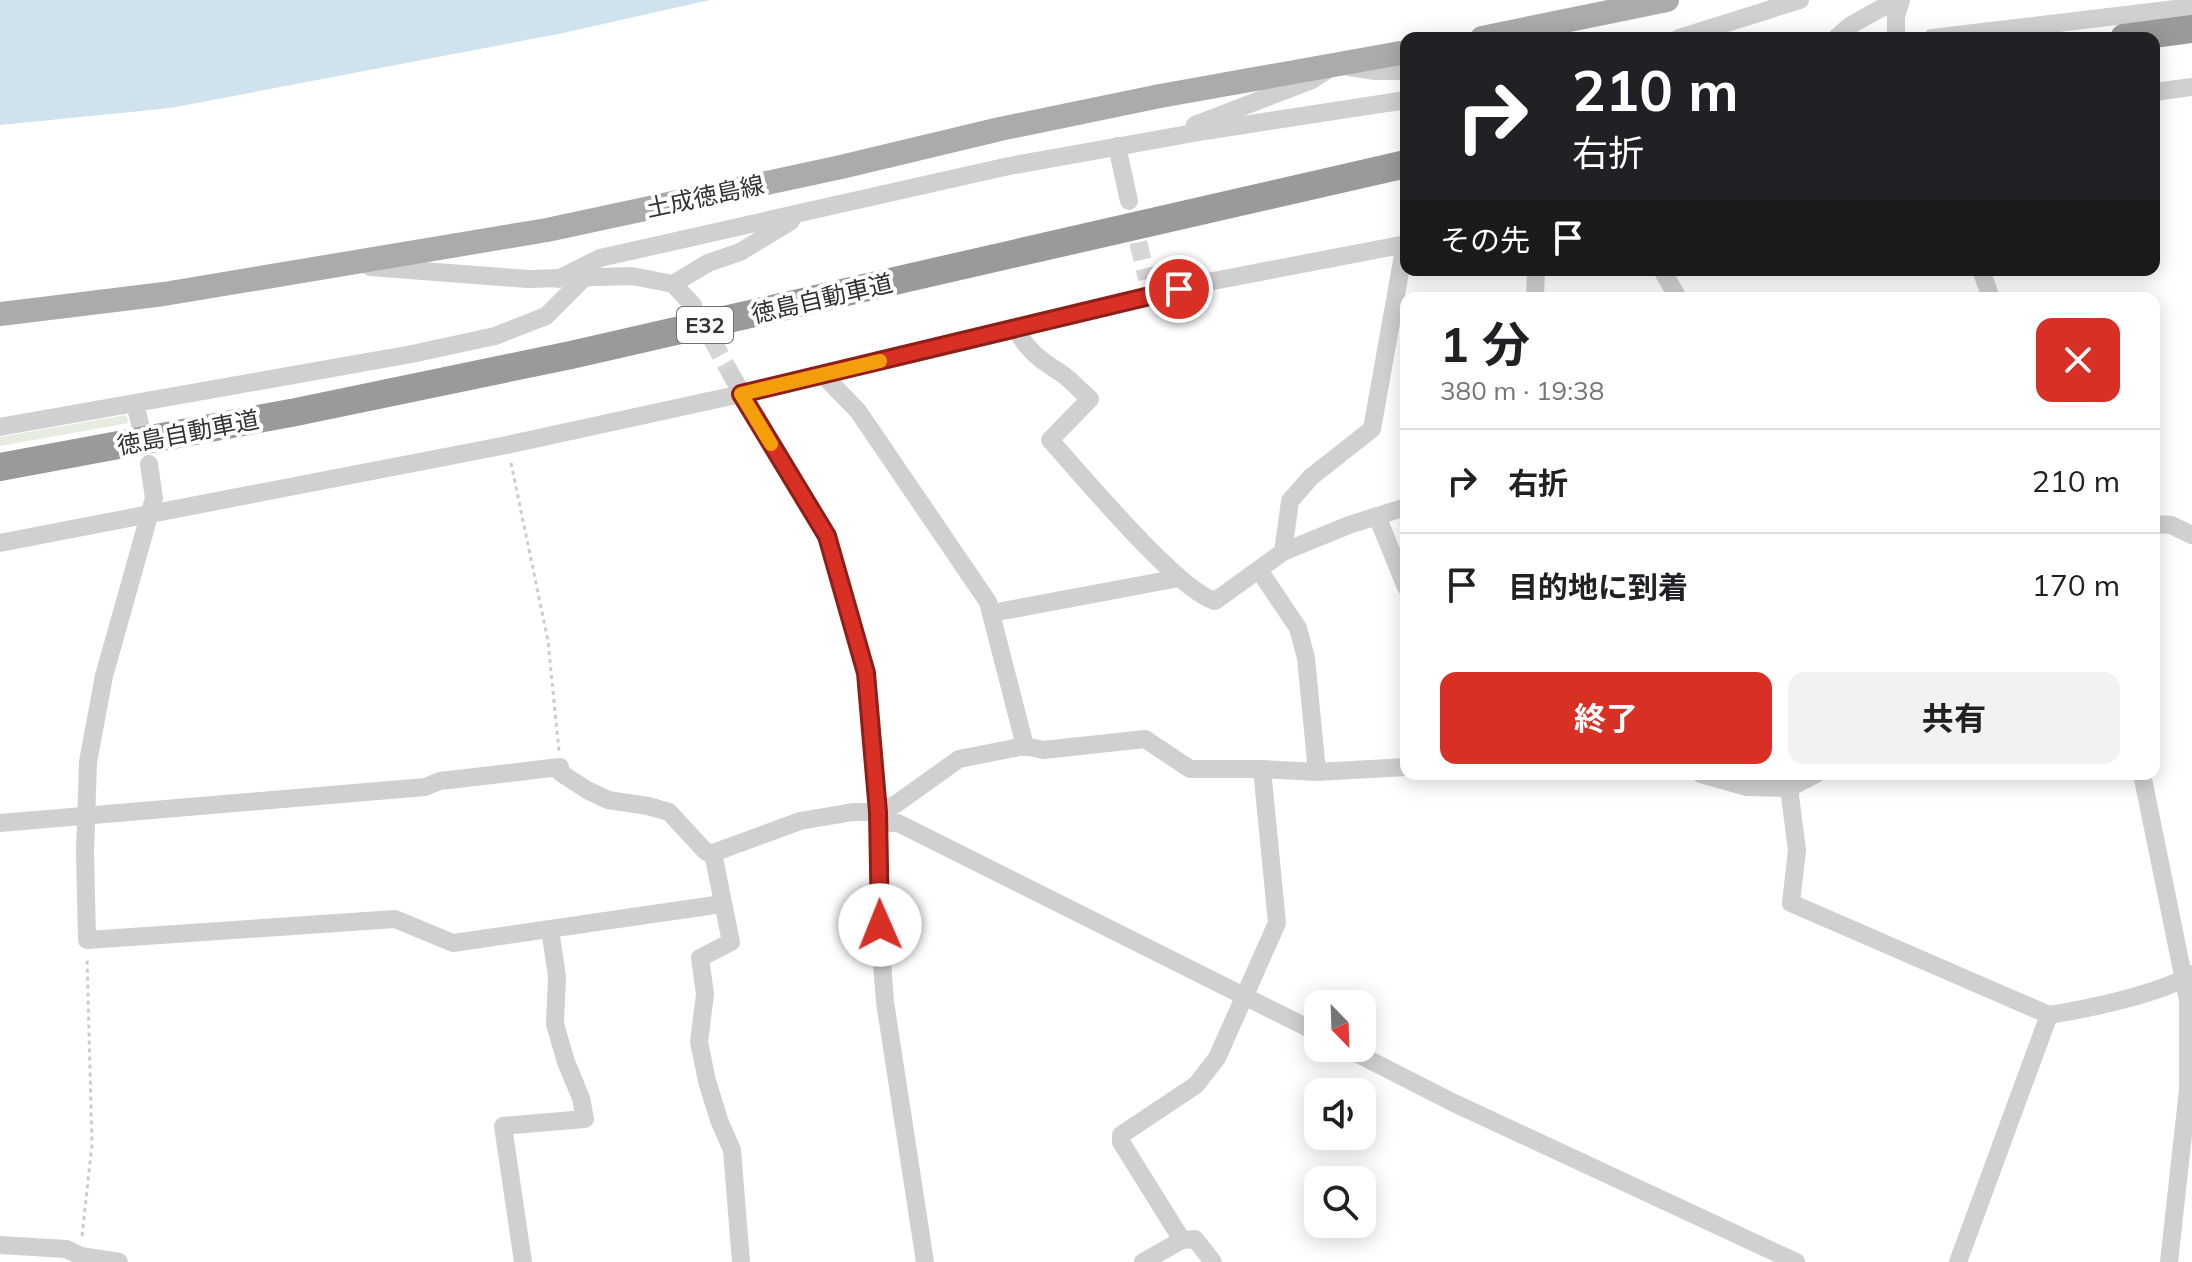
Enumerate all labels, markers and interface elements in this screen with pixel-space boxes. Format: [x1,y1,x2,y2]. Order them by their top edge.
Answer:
text: 210 m [1572,55,1739,125]
icon: right [1440,64,1544,168]
text: 右折 [1572,130,1644,175]
street label: 土成徳島線 [643,169,767,223]
icon: arrive [1546,216,1590,260]
text: その先 [1440,221,1530,259]
pin [1145,255,1213,323]
street label: 徳島自動車道 [748,267,896,329]
icon: arrive [1157,267,1201,311]
road number: E32 [677,307,733,343]
text: 1 分 [1440,314,1530,374]
button: close [2036,318,2120,402]
text: 380 m · 19:38 [1440,374,1604,407]
street label: 徳島自動車道 [114,404,262,460]
icon: right [1440,459,1484,503]
text: 210 m [2032,462,2120,500]
text: 右折 [1508,464,1568,502]
icon: arrive [1440,563,1484,607]
text: 170 m [2032,566,2120,604]
text: 目的地に到着 [1508,568,1688,606]
button: 終了 [1440,672,1772,764]
button: 共有 [1788,672,2120,764]
position arrow [838,883,922,967]
north arrow [1304,990,1376,1062]
map controls [1304,990,1376,1238]
button: sound [1304,1078,1376,1150]
button: search [1304,1166,1376,1238]

